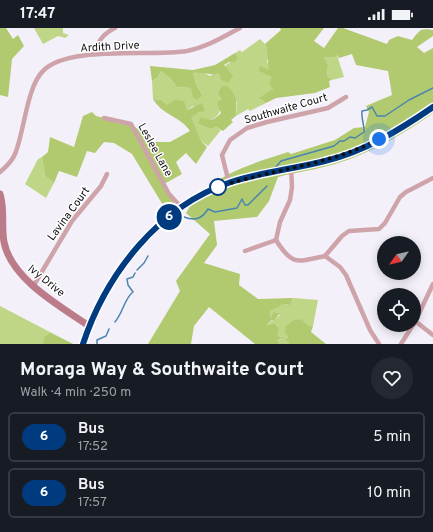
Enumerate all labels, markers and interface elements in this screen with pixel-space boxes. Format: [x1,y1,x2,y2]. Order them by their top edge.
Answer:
text: 17:47 [20,5,55,24]
street label: Ardith Drive [80,38,140,56]
street label: Southwaite Court [243,90,329,128]
street label: Leslee Lane [135,121,175,179]
your location [369,129,389,149]
unlabelled marker [209,178,227,196]
street label: Lavina Court [45,184,93,244]
line badge: 6 [156,204,182,230]
text: 6 [165,208,173,225]
north arrow [377,236,421,280]
map controls [377,236,421,332]
street label: Ivy Drive [25,262,67,300]
button: locate [377,288,421,332]
button: heart [371,357,413,399]
text: Moraga Way & Southwaite Court [20,358,304,382]
text: Walk · 4 min · 250 m [20,385,131,401]
text: Bus [78,420,105,439]
text: 6 [40,428,48,445]
text: 5 min [373,428,411,447]
text: 17:52 [78,439,108,455]
text: Bus [78,476,105,495]
text: 6 [40,484,48,501]
text: 10 min [367,484,411,503]
text: 17:57 [78,495,107,511]

